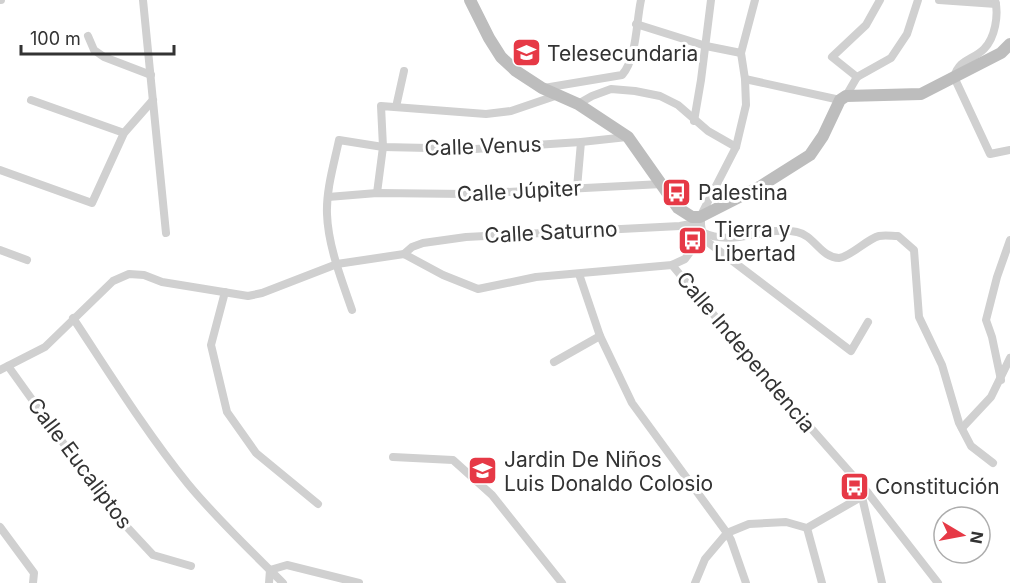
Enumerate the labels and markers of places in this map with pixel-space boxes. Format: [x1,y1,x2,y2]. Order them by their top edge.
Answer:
school or university icon: Telesecundaria [510,37,542,69]
place label: Telesecundaria [547,41,698,66]
bus stop icon: Palestina [661,176,693,208]
place label: Palestina [698,180,788,205]
place label: Tierra y Libertad [714,217,796,266]
bus stop icon: Tierra y Libertad [677,225,709,257]
place label: Jardin De Niños Luis Donaldo Colosio [504,447,713,496]
school or university icon: Jardin De Niños Luis Donaldo Colosio [467,455,499,487]
bus stop icon: Constitución [838,470,870,502]
place label: Constitución [875,474,1000,499]

